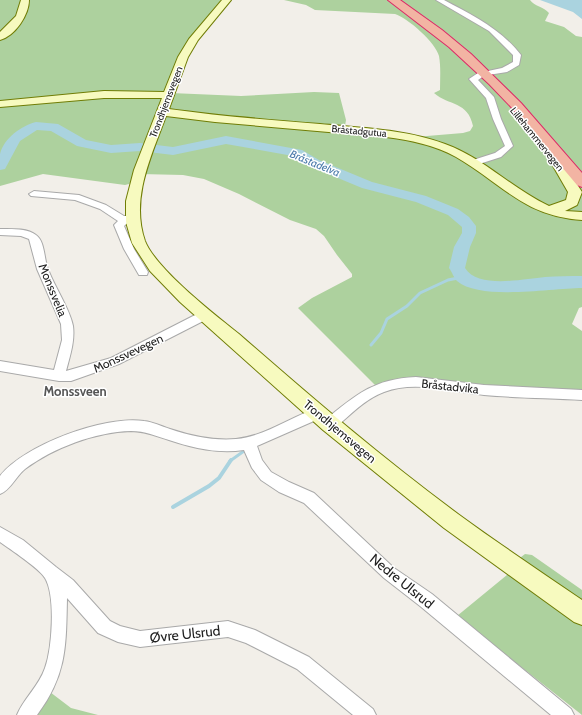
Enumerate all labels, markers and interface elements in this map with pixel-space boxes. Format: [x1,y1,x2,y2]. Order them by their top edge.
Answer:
street label: Trondhjemsvegen [146,64,186,139]
street label: Lillehammervegen [507,104,567,174]
street label: Bråstadgutua [331,122,387,140]
water label: Bråstadelva [288,147,342,179]
street label: Monssvelia [36,261,71,319]
street label: Monssvevegen [91,330,166,376]
street label: Bråstadvika [421,376,480,396]
district label: Monssveen [43,383,107,399]
street label: Trondhjemsvegen [301,396,380,466]
street label: Nedre Ulsrud [366,550,438,612]
street label: Øvre Ulsrud [149,621,221,647]

